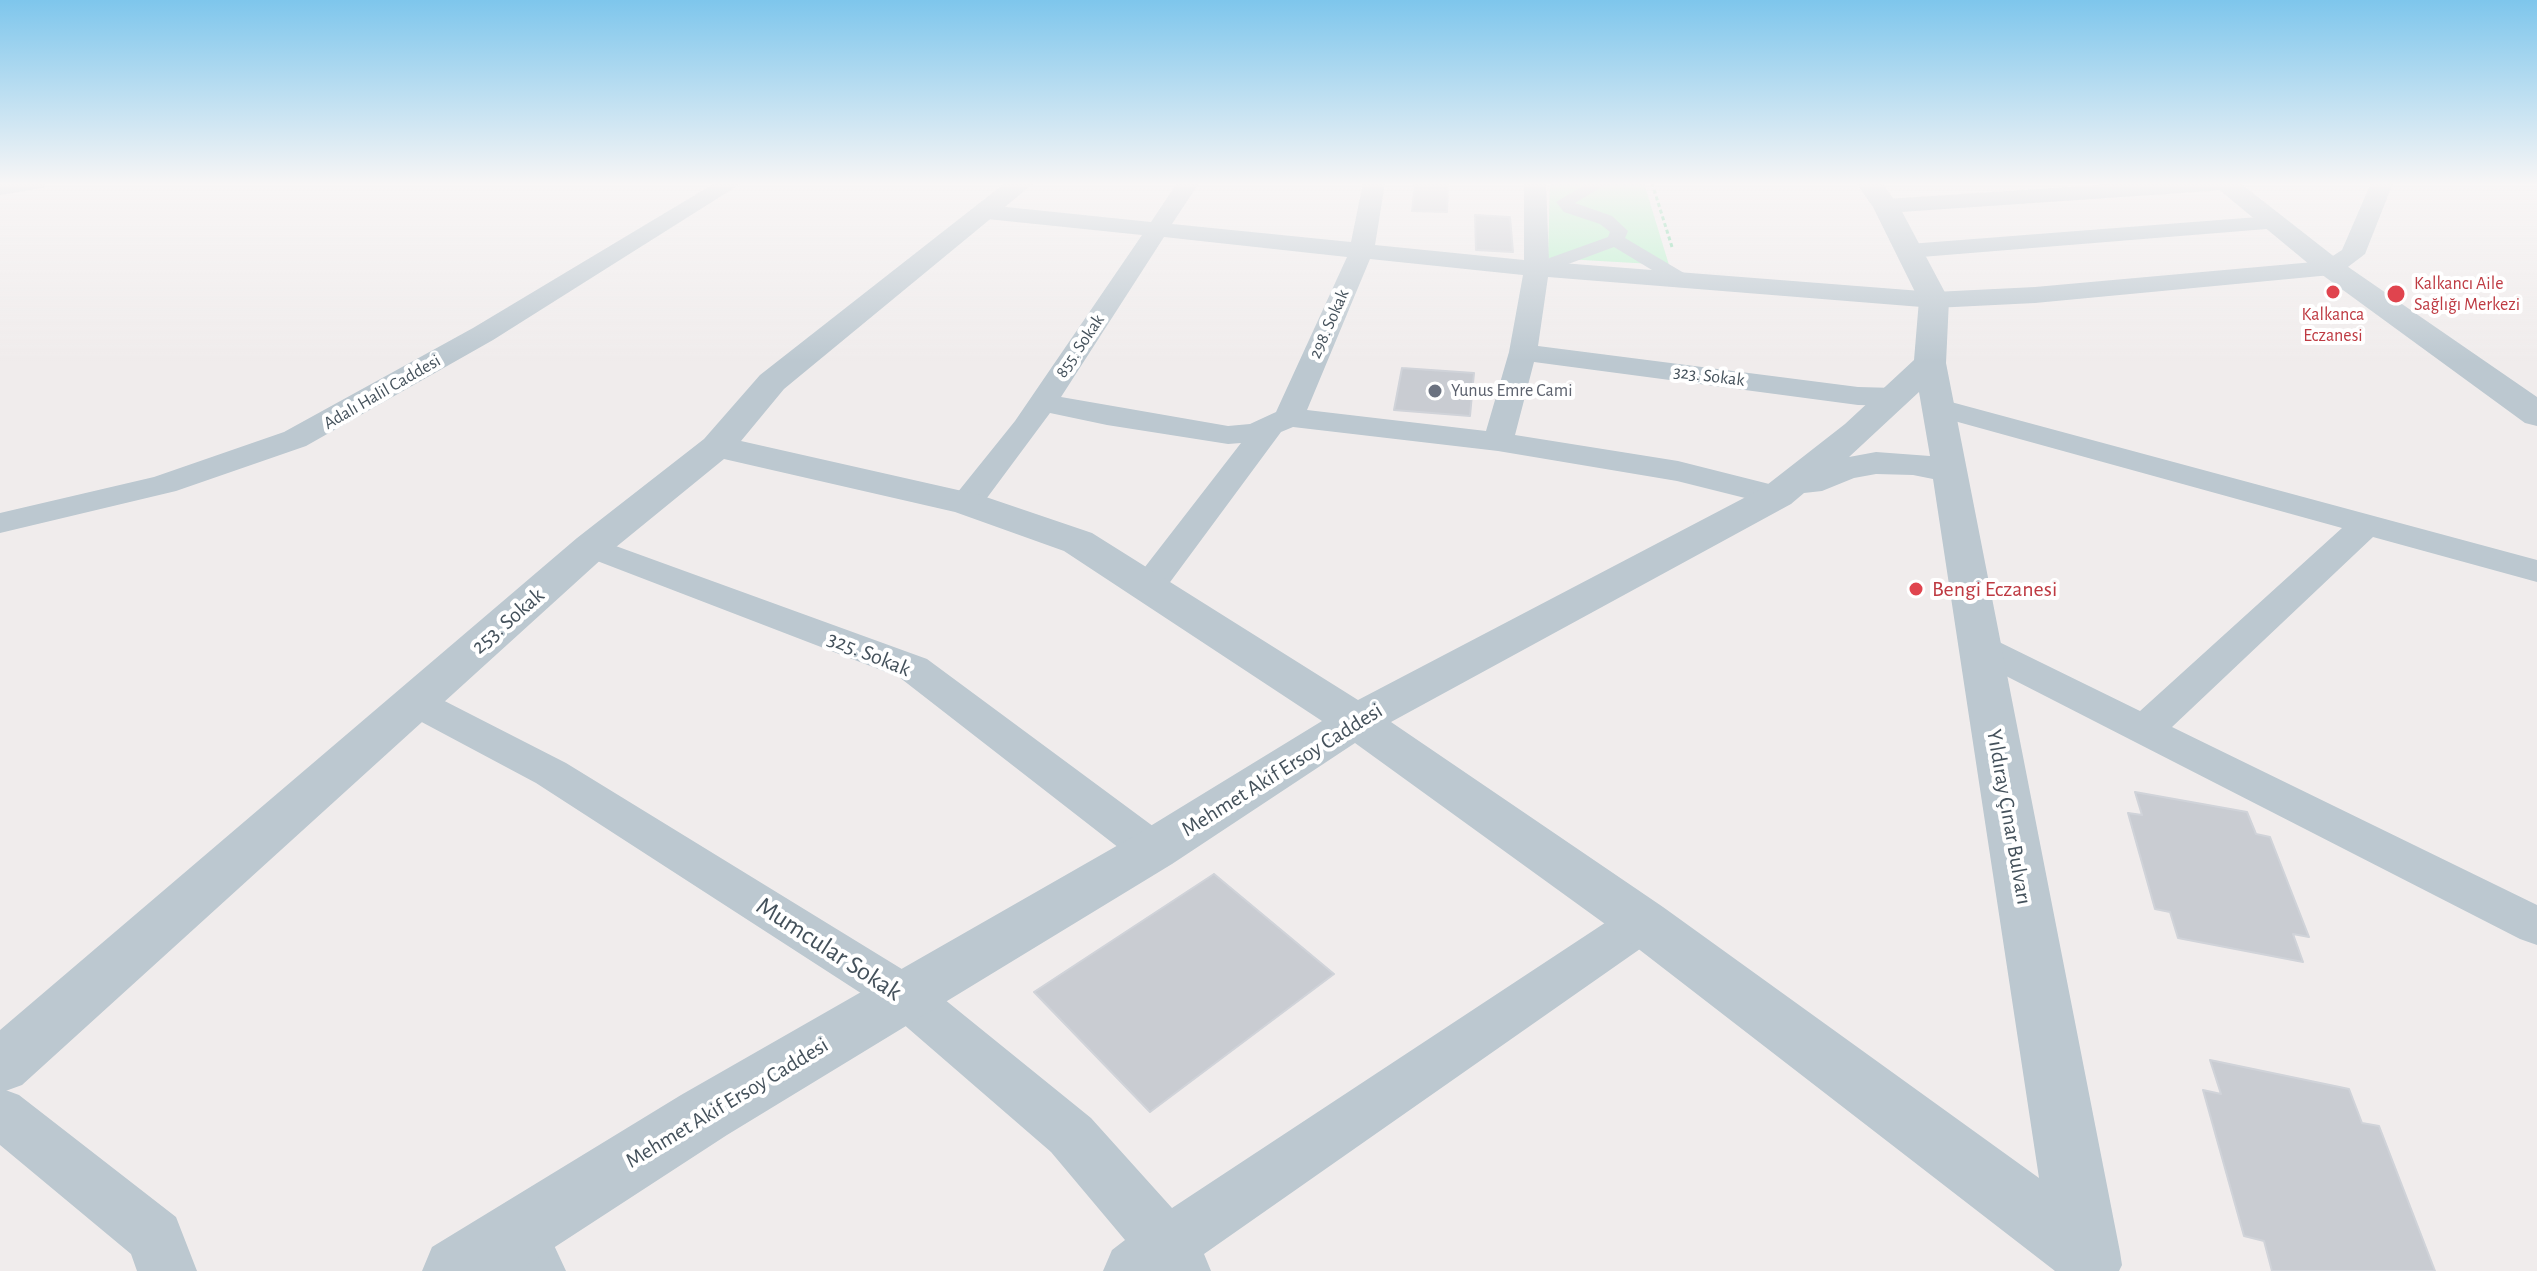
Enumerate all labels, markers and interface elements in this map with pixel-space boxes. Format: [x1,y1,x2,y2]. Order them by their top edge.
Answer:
place label: Kalkancı Aile Sağlığı Merkezi [2414,273,2520,316]
marker: Kalkanca Eczanesi [2324,283,2342,301]
marker: Kalkancı Aile Sağlığı Merkezi [2385,283,2407,305]
street label: 298. Sokak [1304,286,1354,362]
place label: Kalkanca Eczanesi [2302,304,2364,346]
street label: 855. Sokak [1051,310,1109,382]
street label: Adalı Halil Caddesi [320,350,444,434]
street label: 323. Sokak [1672,361,1746,391]
place label: Yunus Emre Cami [1451,380,1572,402]
marker: Yunus Emre Cami [1426,382,1444,400]
place label: Bengi Eczanesi [1932,576,2057,602]
marker: Bengi Eczanesi [1907,580,1925,598]
street label: 253. Sokak [466,582,550,660]
street label: 325. Sokak [824,625,914,683]
street label: Mehmet Akif Ersoy Caddesi [1177,697,1387,843]
street label: Yıldıray Çınar Bulvarı [1981,727,2037,907]
street label: Mumcular Sokak [750,890,908,1008]
street label: Mehmet Akif Ersoy Caddesi [621,1032,833,1174]

